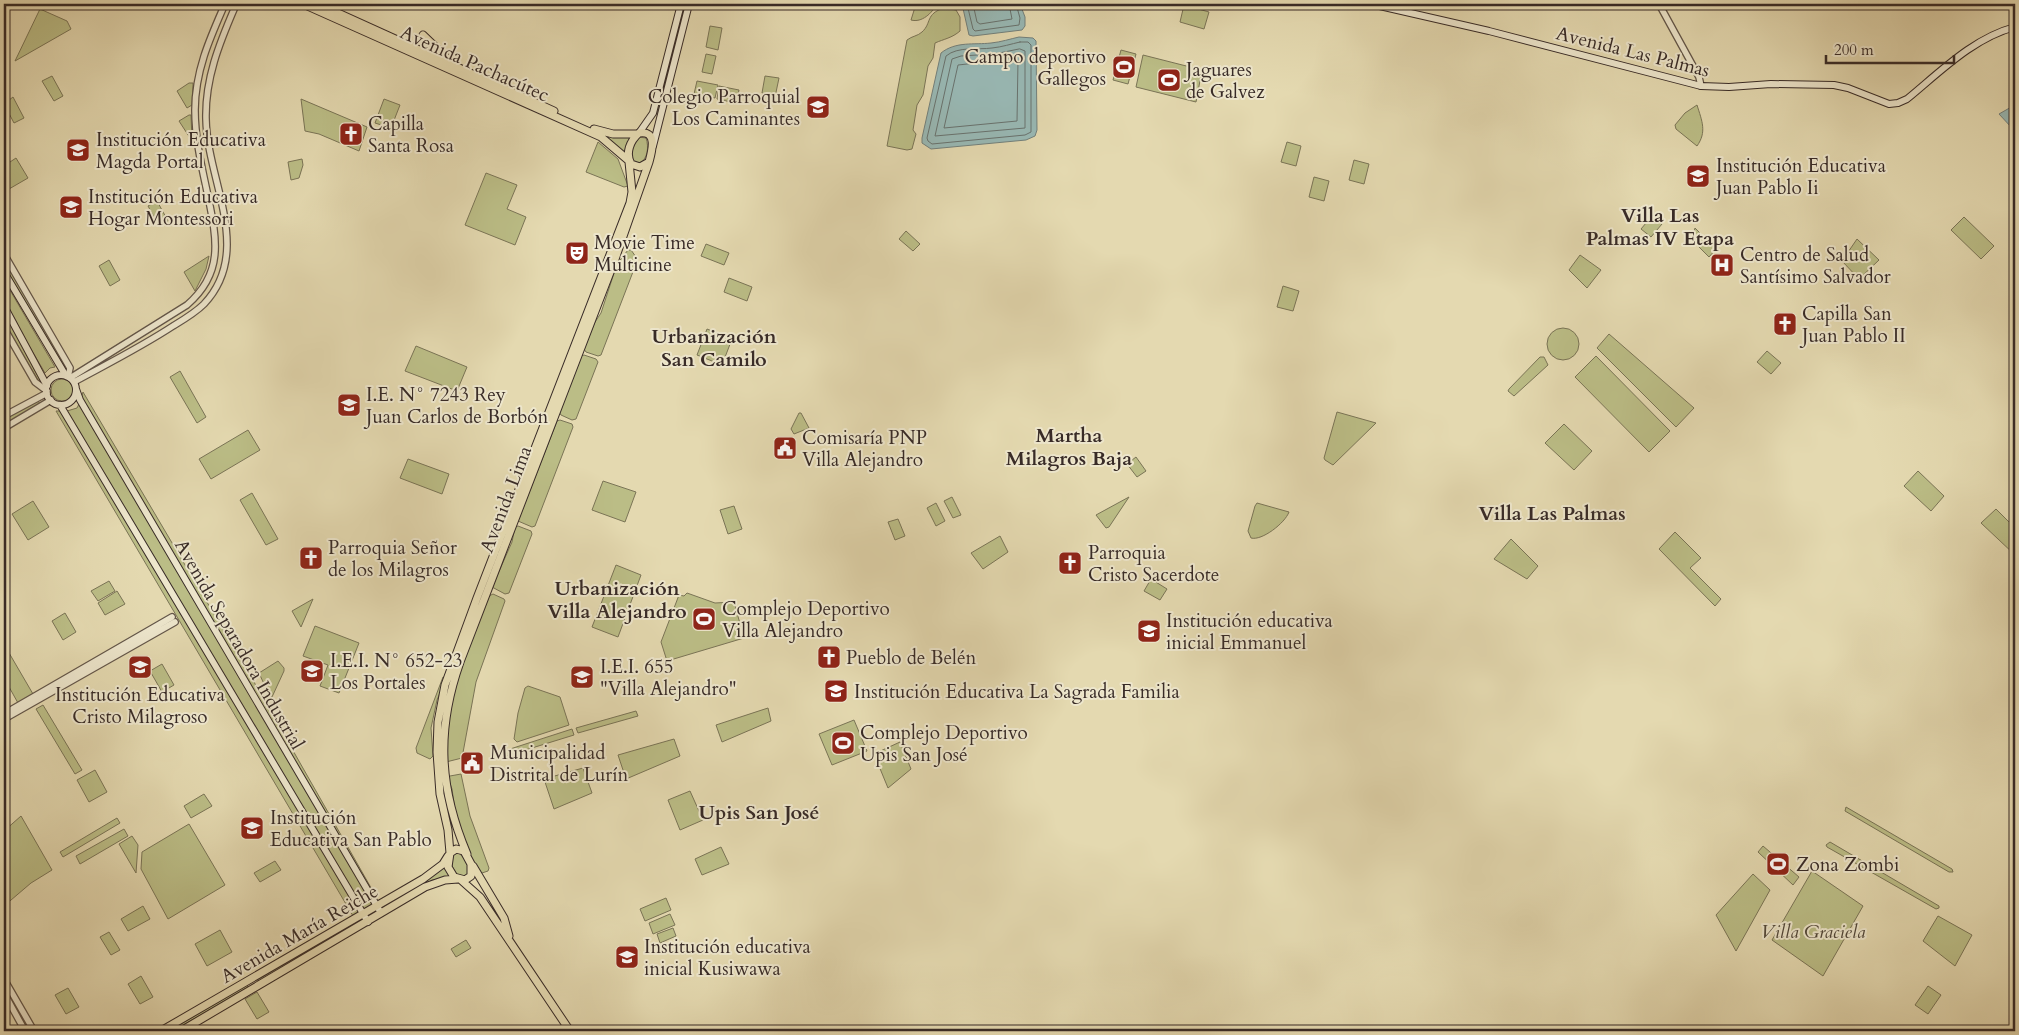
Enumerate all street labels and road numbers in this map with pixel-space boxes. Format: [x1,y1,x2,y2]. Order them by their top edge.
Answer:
street label: Avenida Pachacútec [396,19,553,109]
street label: Avenida Las Palmas [1553,20,1712,84]
street label: Avenida Lima [474,442,538,557]
street label: Avenida Separadora Industrial [168,534,310,755]
street label: Avenida María Reiche [216,878,383,990]

